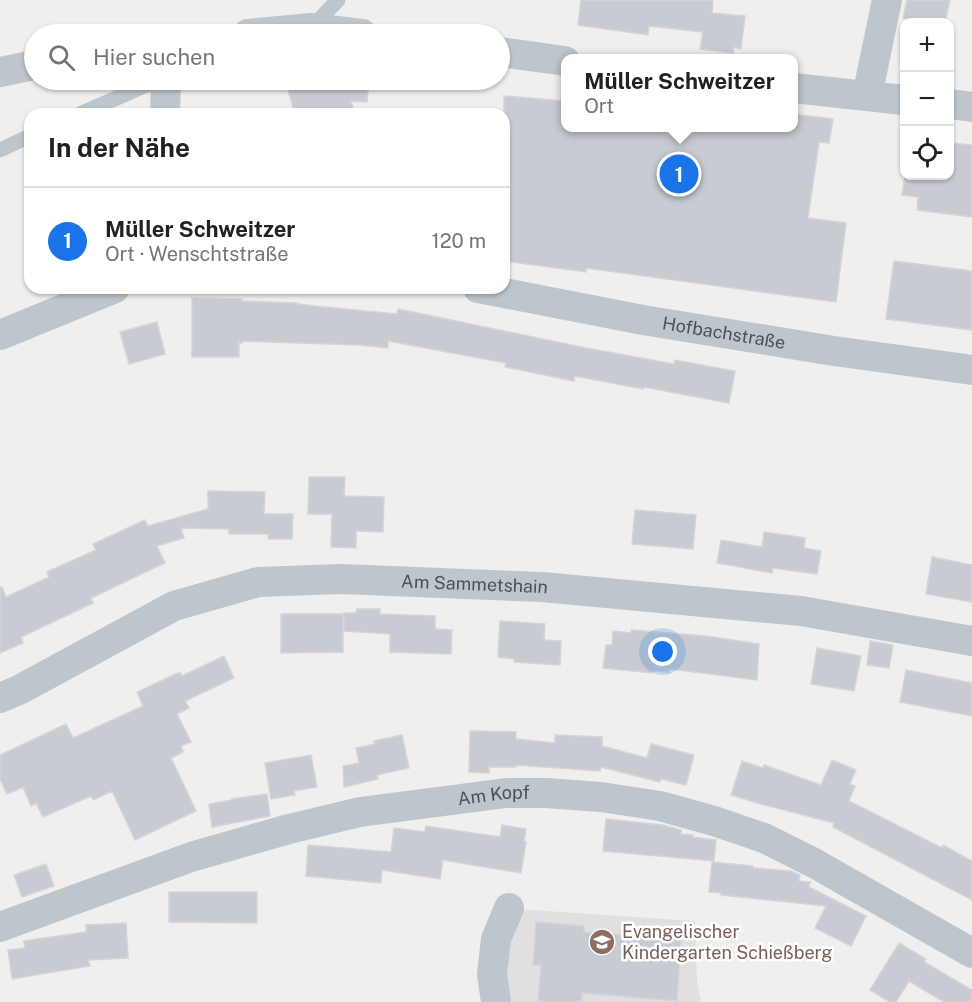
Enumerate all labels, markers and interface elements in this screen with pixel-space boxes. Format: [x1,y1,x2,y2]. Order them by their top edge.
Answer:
map controls [900,18,954,180]
button: + [900,18,954,72]
search box [24,24,510,90]
icon: search [45,41,78,74]
text: Hier suchen [93,44,215,70]
popup [561,54,798,132]
text: Müller Schweitzer [584,68,775,94]
button: − [900,72,954,126]
text: Ort [584,94,614,118]
button: locate [900,126,954,180]
text: In der Nähe [48,132,190,163]
pin: 1 [660,152,698,196]
text: Müller Schweitzer [105,216,295,242]
text: 1 [63,229,72,253]
text: 120 m [432,229,486,253]
text: Ort · Wenschtstraße [105,242,289,266]
street label: Hofbachstraße [661,312,787,353]
street label: Am Sammetshain [401,570,549,598]
your location [648,637,677,666]
street label: Am Kopf [456,782,530,809]
place label: Evangelischer Kindergarten Schießberg [622,921,833,963]
school or university icon: Evangelischer Kindergarten Schießberg [587,927,617,957]

